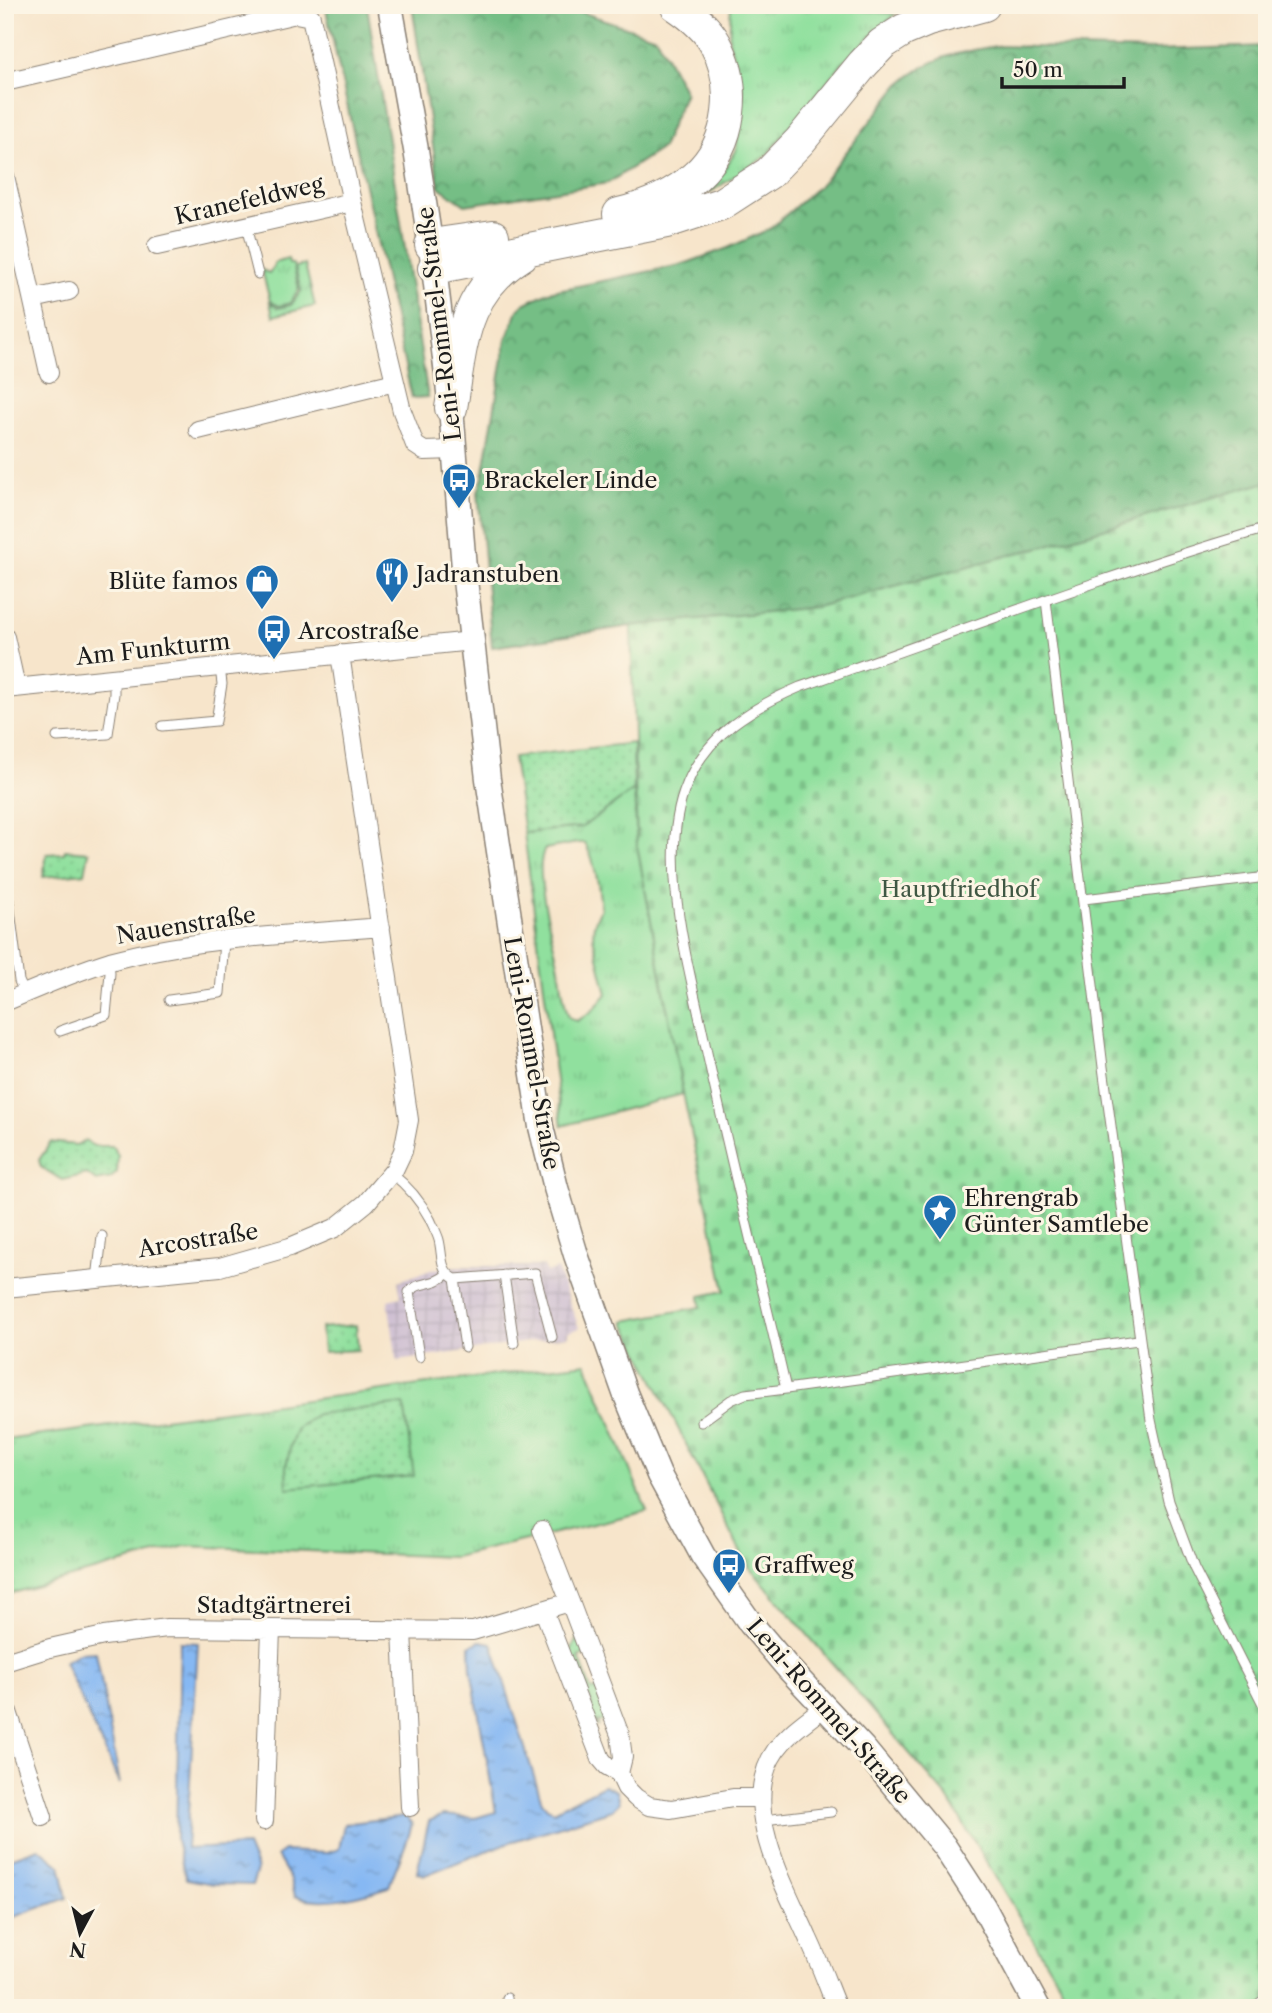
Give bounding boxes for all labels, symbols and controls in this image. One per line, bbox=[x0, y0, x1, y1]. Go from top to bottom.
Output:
scale bar bbox=[1002, 46, 1125, 90]
text: 50 m bbox=[1013, 57, 1063, 82]
street label: Kranefeldweg bbox=[172, 169, 327, 231]
street label: Leni-Rommel-Straße bbox=[411, 205, 467, 443]
bus stop icon: Brackeler Linde bbox=[440, 461, 478, 510]
place label: Brackeler Linde bbox=[484, 466, 657, 494]
restaurant icon: Jadranstuben bbox=[373, 555, 411, 604]
place label: Jadranstuben bbox=[413, 560, 559, 588]
shop icon: Blüte famos bbox=[243, 562, 281, 611]
place label: Blüte famos bbox=[108, 567, 238, 595]
bus stop icon: Arcostraße bbox=[255, 612, 293, 661]
place label: Arcostraße bbox=[297, 617, 419, 645]
street label: Am Funkturm bbox=[74, 627, 231, 671]
park label: Hauptfriedhof bbox=[881, 875, 1040, 903]
street label: Nauenstraße bbox=[114, 900, 258, 950]
street label: Leni-Rommel-Straße bbox=[498, 934, 566, 1172]
place label: Ehrengrab Günter Samtlebe bbox=[964, 1184, 1149, 1238]
place icon: Ehrengrab Günter Samtlebe bbox=[921, 1192, 959, 1241]
street label: Arcostraße bbox=[135, 1217, 260, 1263]
bus stop icon: Graffweg bbox=[710, 1546, 748, 1595]
place label: Graffweg bbox=[754, 1551, 854, 1579]
street label: Stadtgärtnerei bbox=[197, 1591, 351, 1619]
street label: Leni-Rommel-Straße bbox=[741, 1613, 917, 1809]
north arrow bbox=[46, 1898, 116, 1968]
text: N bbox=[68, 1937, 88, 1962]

